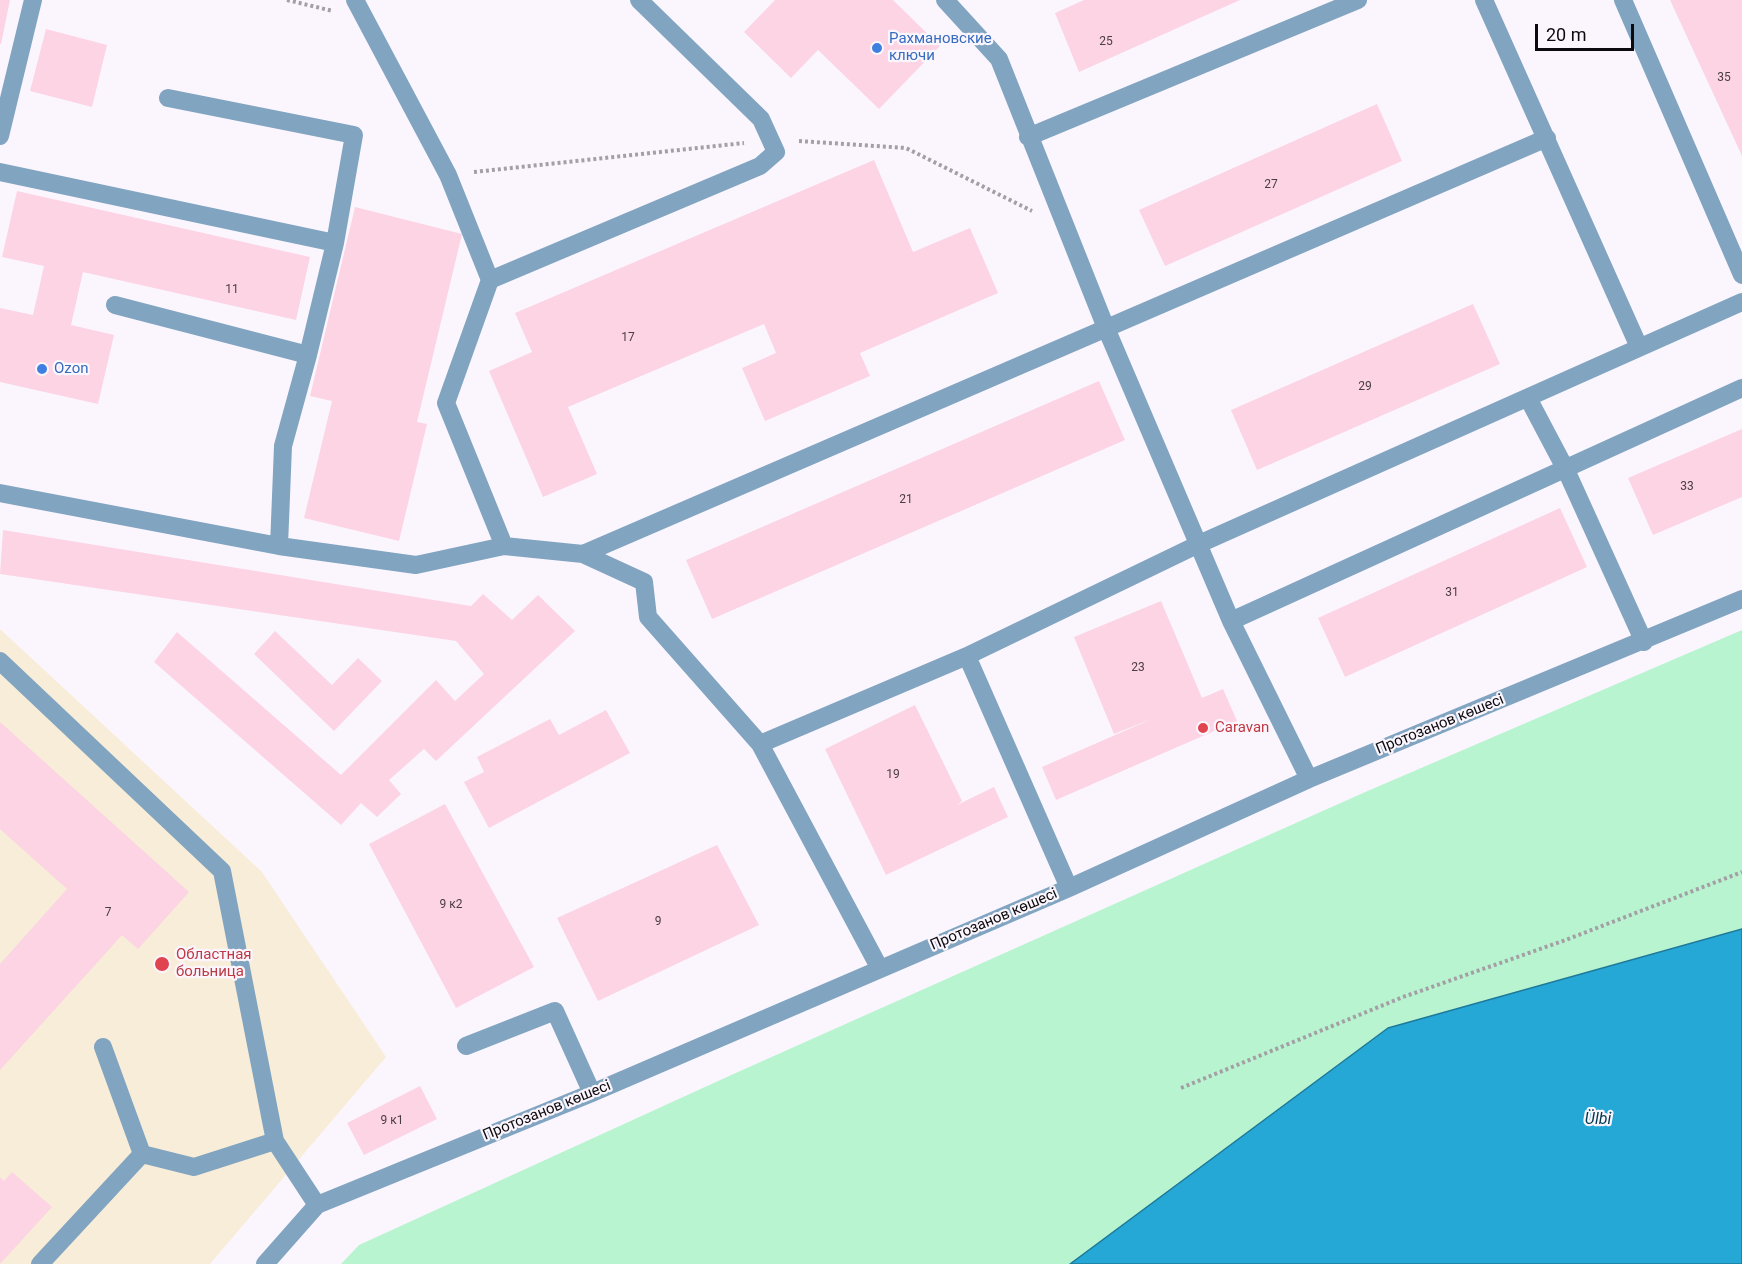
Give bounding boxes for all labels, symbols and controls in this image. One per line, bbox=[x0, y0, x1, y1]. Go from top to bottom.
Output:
scale bar bbox=[1538, 12, 1637, 50]
text: 20 m bbox=[1546, 24, 1586, 45]
place label: Рахмановские ключи bbox=[889, 30, 992, 65]
house number: 25 bbox=[1099, 35, 1113, 49]
marker: Рахмановские ключи bbox=[870, 41, 884, 55]
house number: 35 bbox=[1717, 71, 1731, 85]
house number: 27 bbox=[1264, 178, 1278, 192]
house number: 11 bbox=[225, 283, 239, 297]
house number: 17 bbox=[621, 331, 635, 345]
place label: Ozon bbox=[54, 360, 88, 378]
marker: Ozon bbox=[35, 362, 49, 376]
house number: 29 bbox=[1358, 380, 1372, 394]
house number: 33 bbox=[1680, 480, 1694, 494]
house number: 21 bbox=[899, 493, 913, 507]
house number: 31 bbox=[1445, 586, 1459, 600]
house number: 23 bbox=[1131, 661, 1145, 675]
street label: Протозанов көшесі bbox=[1373, 691, 1507, 759]
place label: Caravan bbox=[1215, 719, 1269, 737]
marker: Caravan bbox=[1196, 721, 1210, 735]
house number: 19 bbox=[886, 768, 900, 782]
street label: Протозанов көшесі bbox=[928, 885, 1060, 955]
house number: 9 к2 bbox=[440, 898, 462, 912]
house number: 7 bbox=[105, 906, 111, 920]
house number: 9 bbox=[655, 915, 661, 929]
place label: Областная больница bbox=[176, 946, 252, 981]
marker: Областная больница bbox=[153, 955, 171, 973]
street label: Протозанов көшесі bbox=[480, 1077, 614, 1145]
water label: Ülbi bbox=[1585, 1110, 1611, 1130]
house number: 9 к1 bbox=[381, 1114, 403, 1128]

